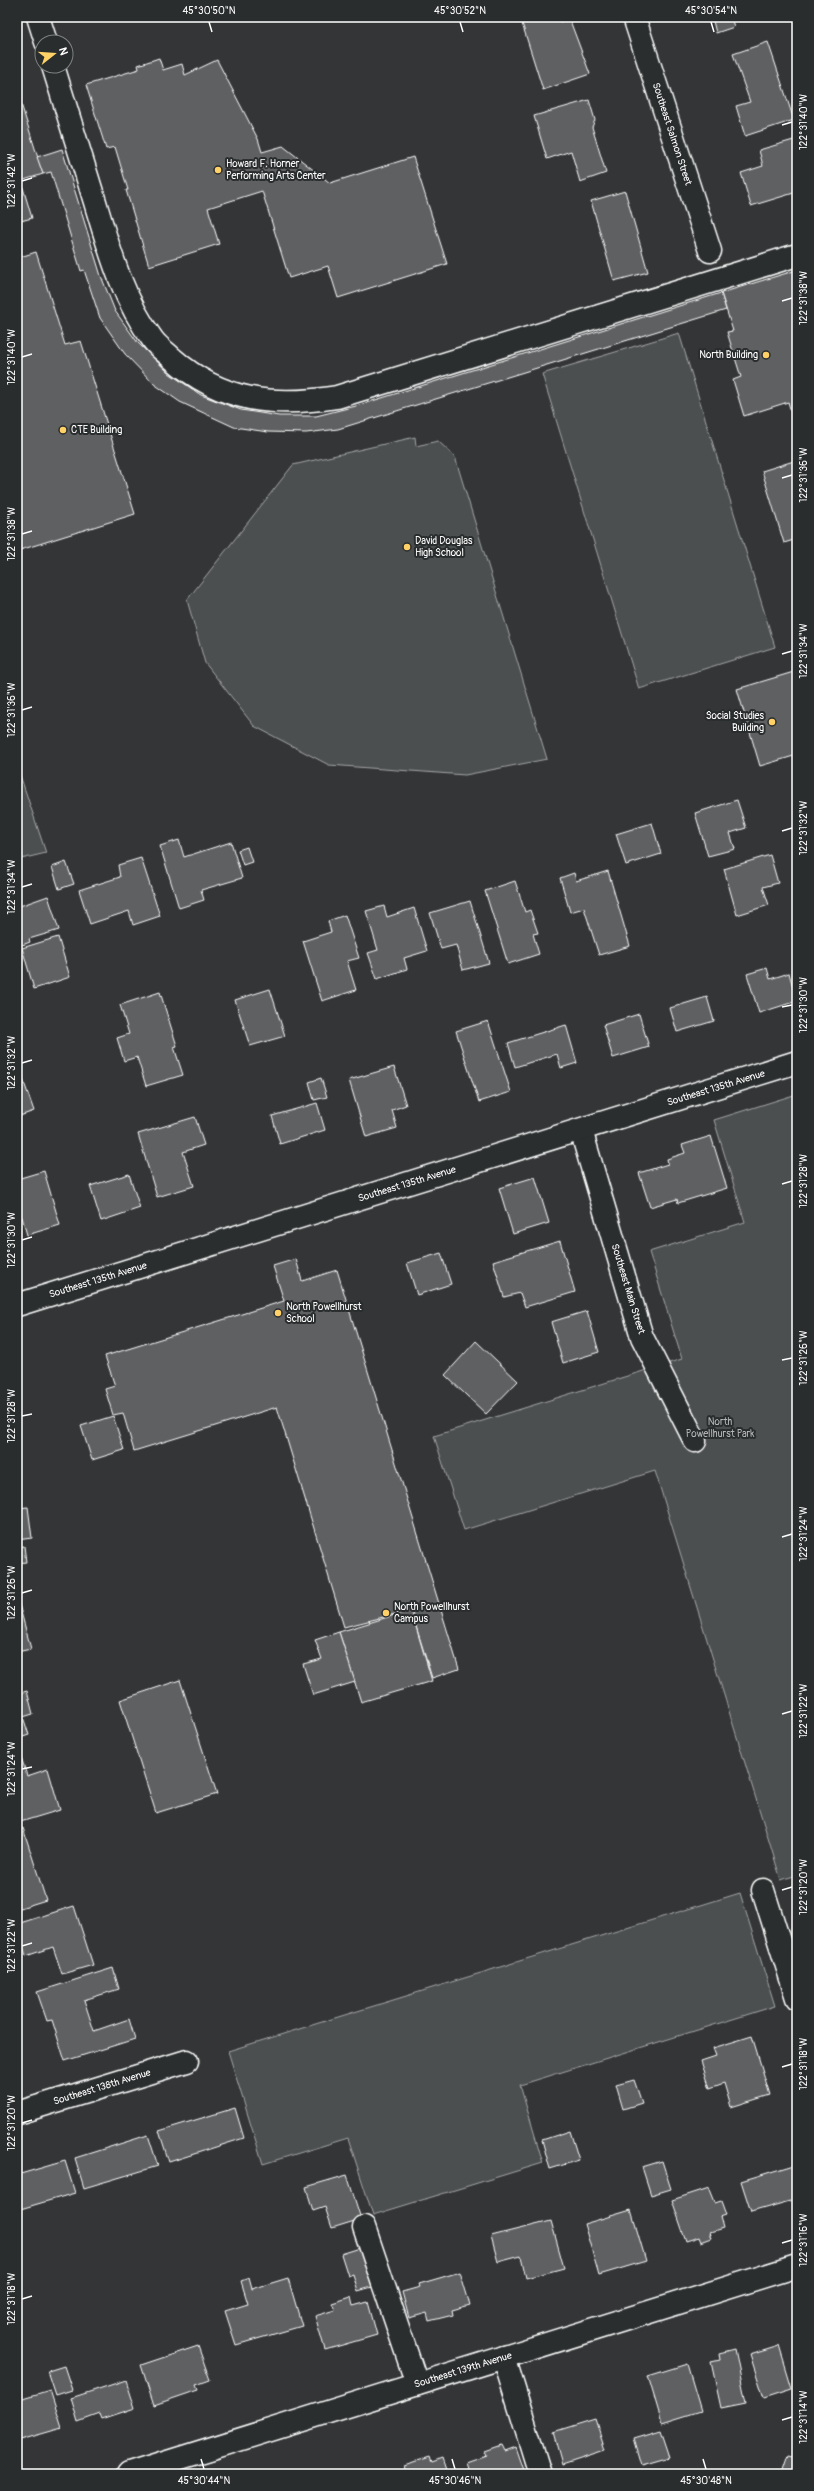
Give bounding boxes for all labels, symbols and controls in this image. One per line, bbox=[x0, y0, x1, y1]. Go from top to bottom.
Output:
text: 45°30'50"N bbox=[182, 5, 236, 17]
text: 45°30'52"N bbox=[434, 5, 486, 17]
text: 45°30'54"N bbox=[685, 5, 737, 17]
north arrow bbox=[34, 34, 74, 74]
text: N bbox=[56, 46, 71, 57]
street label: Southeast Salmon Street bbox=[650, 81, 695, 188]
text: 122°31'40"W bbox=[798, 93, 810, 150]
text: 122°31'42"W bbox=[6, 153, 18, 208]
place label: Howard F. Horner Performing Arts Center bbox=[226, 158, 326, 182]
marker: Howard F. Horner Performing Arts Center bbox=[213, 165, 223, 175]
text: 122°31'38"W bbox=[798, 270, 810, 325]
text: 122°31'40"W bbox=[6, 328, 18, 385]
place label: North Building bbox=[699, 349, 758, 361]
marker: North Building bbox=[761, 350, 771, 360]
place label: CTE Building bbox=[71, 424, 122, 436]
marker: CTE Building bbox=[58, 425, 68, 435]
text: 122°31'36"W bbox=[798, 447, 810, 502]
text: 122°31'38"W bbox=[6, 506, 18, 561]
place label: David Douglas High School bbox=[415, 535, 473, 559]
marker: David Douglas High School bbox=[402, 542, 412, 552]
text: 122°31'34"W bbox=[798, 623, 810, 678]
text: 122°31'36"W bbox=[6, 682, 18, 737]
place label: Social Studies Building bbox=[706, 710, 765, 734]
marker: Social Studies Building bbox=[767, 717, 777, 727]
text: 122°31'32"W bbox=[798, 800, 810, 855]
text: 122°31'34"W bbox=[6, 859, 18, 914]
text: 122°31'30"W bbox=[798, 977, 810, 1033]
text: 122°31'32"W bbox=[6, 1035, 18, 1090]
street label: Southeast 135th Avenue bbox=[666, 1067, 766, 1109]
text: 122°31'28"W bbox=[798, 1153, 810, 1208]
street label: Southeast 135th Avenue bbox=[357, 1163, 457, 1205]
text: 122°31'30"W bbox=[6, 1212, 18, 1268]
street label: Southeast Main Street bbox=[609, 1242, 648, 1336]
street label: Southeast 135th Avenue bbox=[48, 1259, 148, 1301]
place label: North Powellhurst School bbox=[286, 1301, 363, 1325]
marker: North Powellhurst School bbox=[273, 1308, 283, 1318]
text: 122°31'26"W bbox=[798, 1330, 810, 1385]
text: 122°31'28"W bbox=[6, 1388, 18, 1443]
park label: North Powellhurst Park bbox=[686, 1416, 755, 1440]
text: 122°31'24"W bbox=[798, 1506, 810, 1561]
text: 122°31'26"W bbox=[6, 1565, 18, 1620]
place label: North Powellhurst Campus bbox=[394, 1601, 471, 1625]
marker: North Powellhurst Campus bbox=[381, 1608, 391, 1618]
text: 122°31'22"W bbox=[798, 1683, 810, 1738]
text: 122°31'24"W bbox=[6, 1741, 18, 1796]
text: 122°31'20"W bbox=[798, 1859, 810, 1915]
text: 122°31'22"W bbox=[6, 1918, 18, 1973]
text: 122°31'18"W bbox=[798, 2037, 810, 2090]
street label: Southeast 138th Avenue bbox=[52, 2066, 152, 2108]
text: 122°31'20"W bbox=[6, 2095, 18, 2151]
text: 122°31'16"W bbox=[798, 2213, 810, 2267]
text: 122°31'18"W bbox=[6, 2272, 18, 2325]
street label: Southeast 139th Avenue bbox=[413, 2349, 513, 2391]
text: 122°31'14"W bbox=[798, 2390, 810, 2444]
text: 45°30'44"N bbox=[178, 2475, 230, 2487]
text: 45°30'46"N bbox=[429, 2475, 481, 2487]
text: 45°30'48"N bbox=[680, 2475, 732, 2487]

